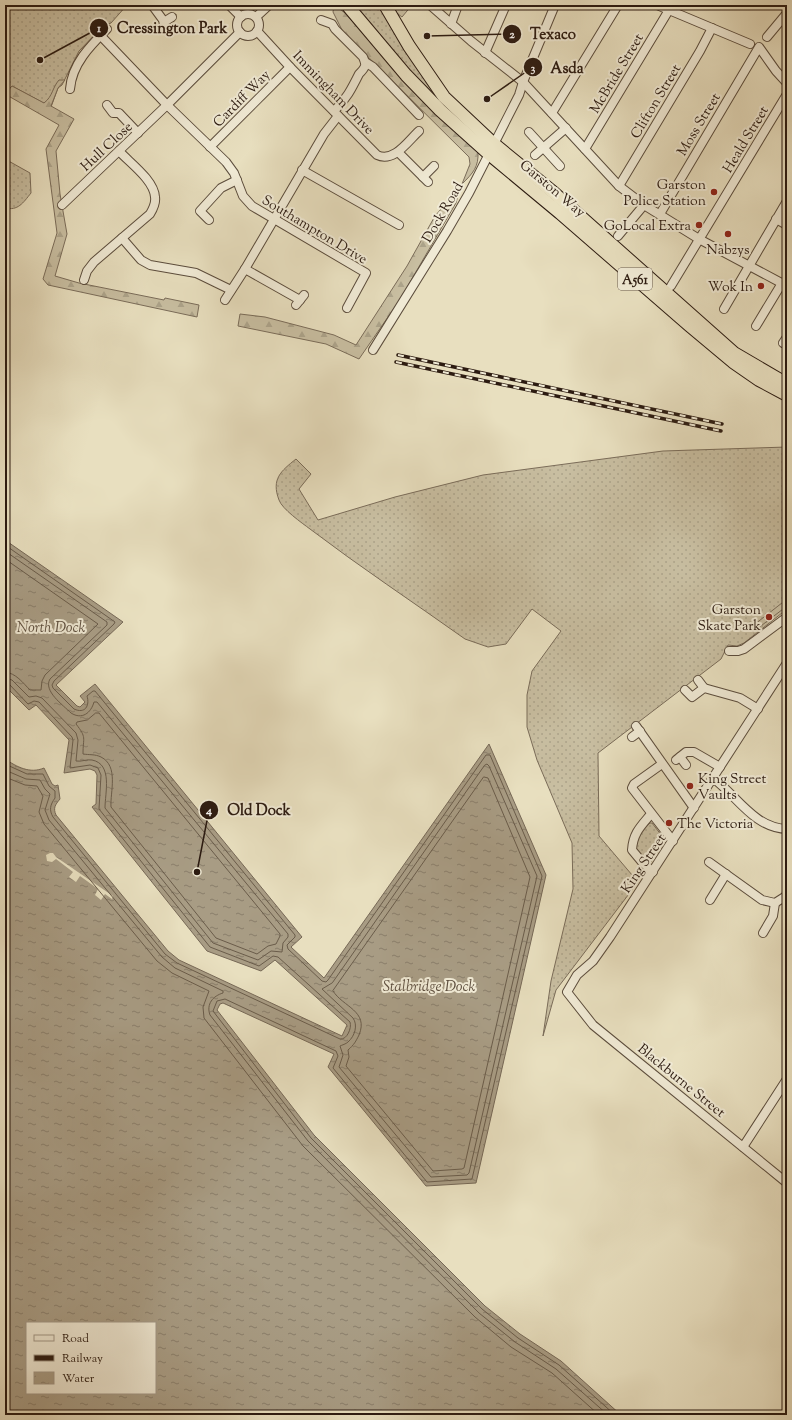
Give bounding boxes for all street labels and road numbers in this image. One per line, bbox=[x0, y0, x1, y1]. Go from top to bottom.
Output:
street label: McBride Street bbox=[586, 30, 650, 118]
street label: Immingham Drive bbox=[287, 47, 378, 140]
street label: Clifton Street bbox=[627, 61, 687, 143]
street label: Cardiff Way bbox=[209, 66, 276, 133]
street label: Moss Street bbox=[673, 90, 727, 160]
street label: Heald Street bbox=[719, 103, 775, 177]
street label: Hull Close bbox=[77, 118, 138, 177]
street label: Garston Way bbox=[515, 156, 589, 223]
street label: Dock Road bbox=[418, 179, 469, 247]
street label: Southampton Drive bbox=[257, 191, 371, 270]
road number: A561 bbox=[618, 268, 652, 290]
street label: King Street bbox=[617, 830, 672, 898]
street label: Blackburne Street bbox=[633, 1040, 729, 1123]

